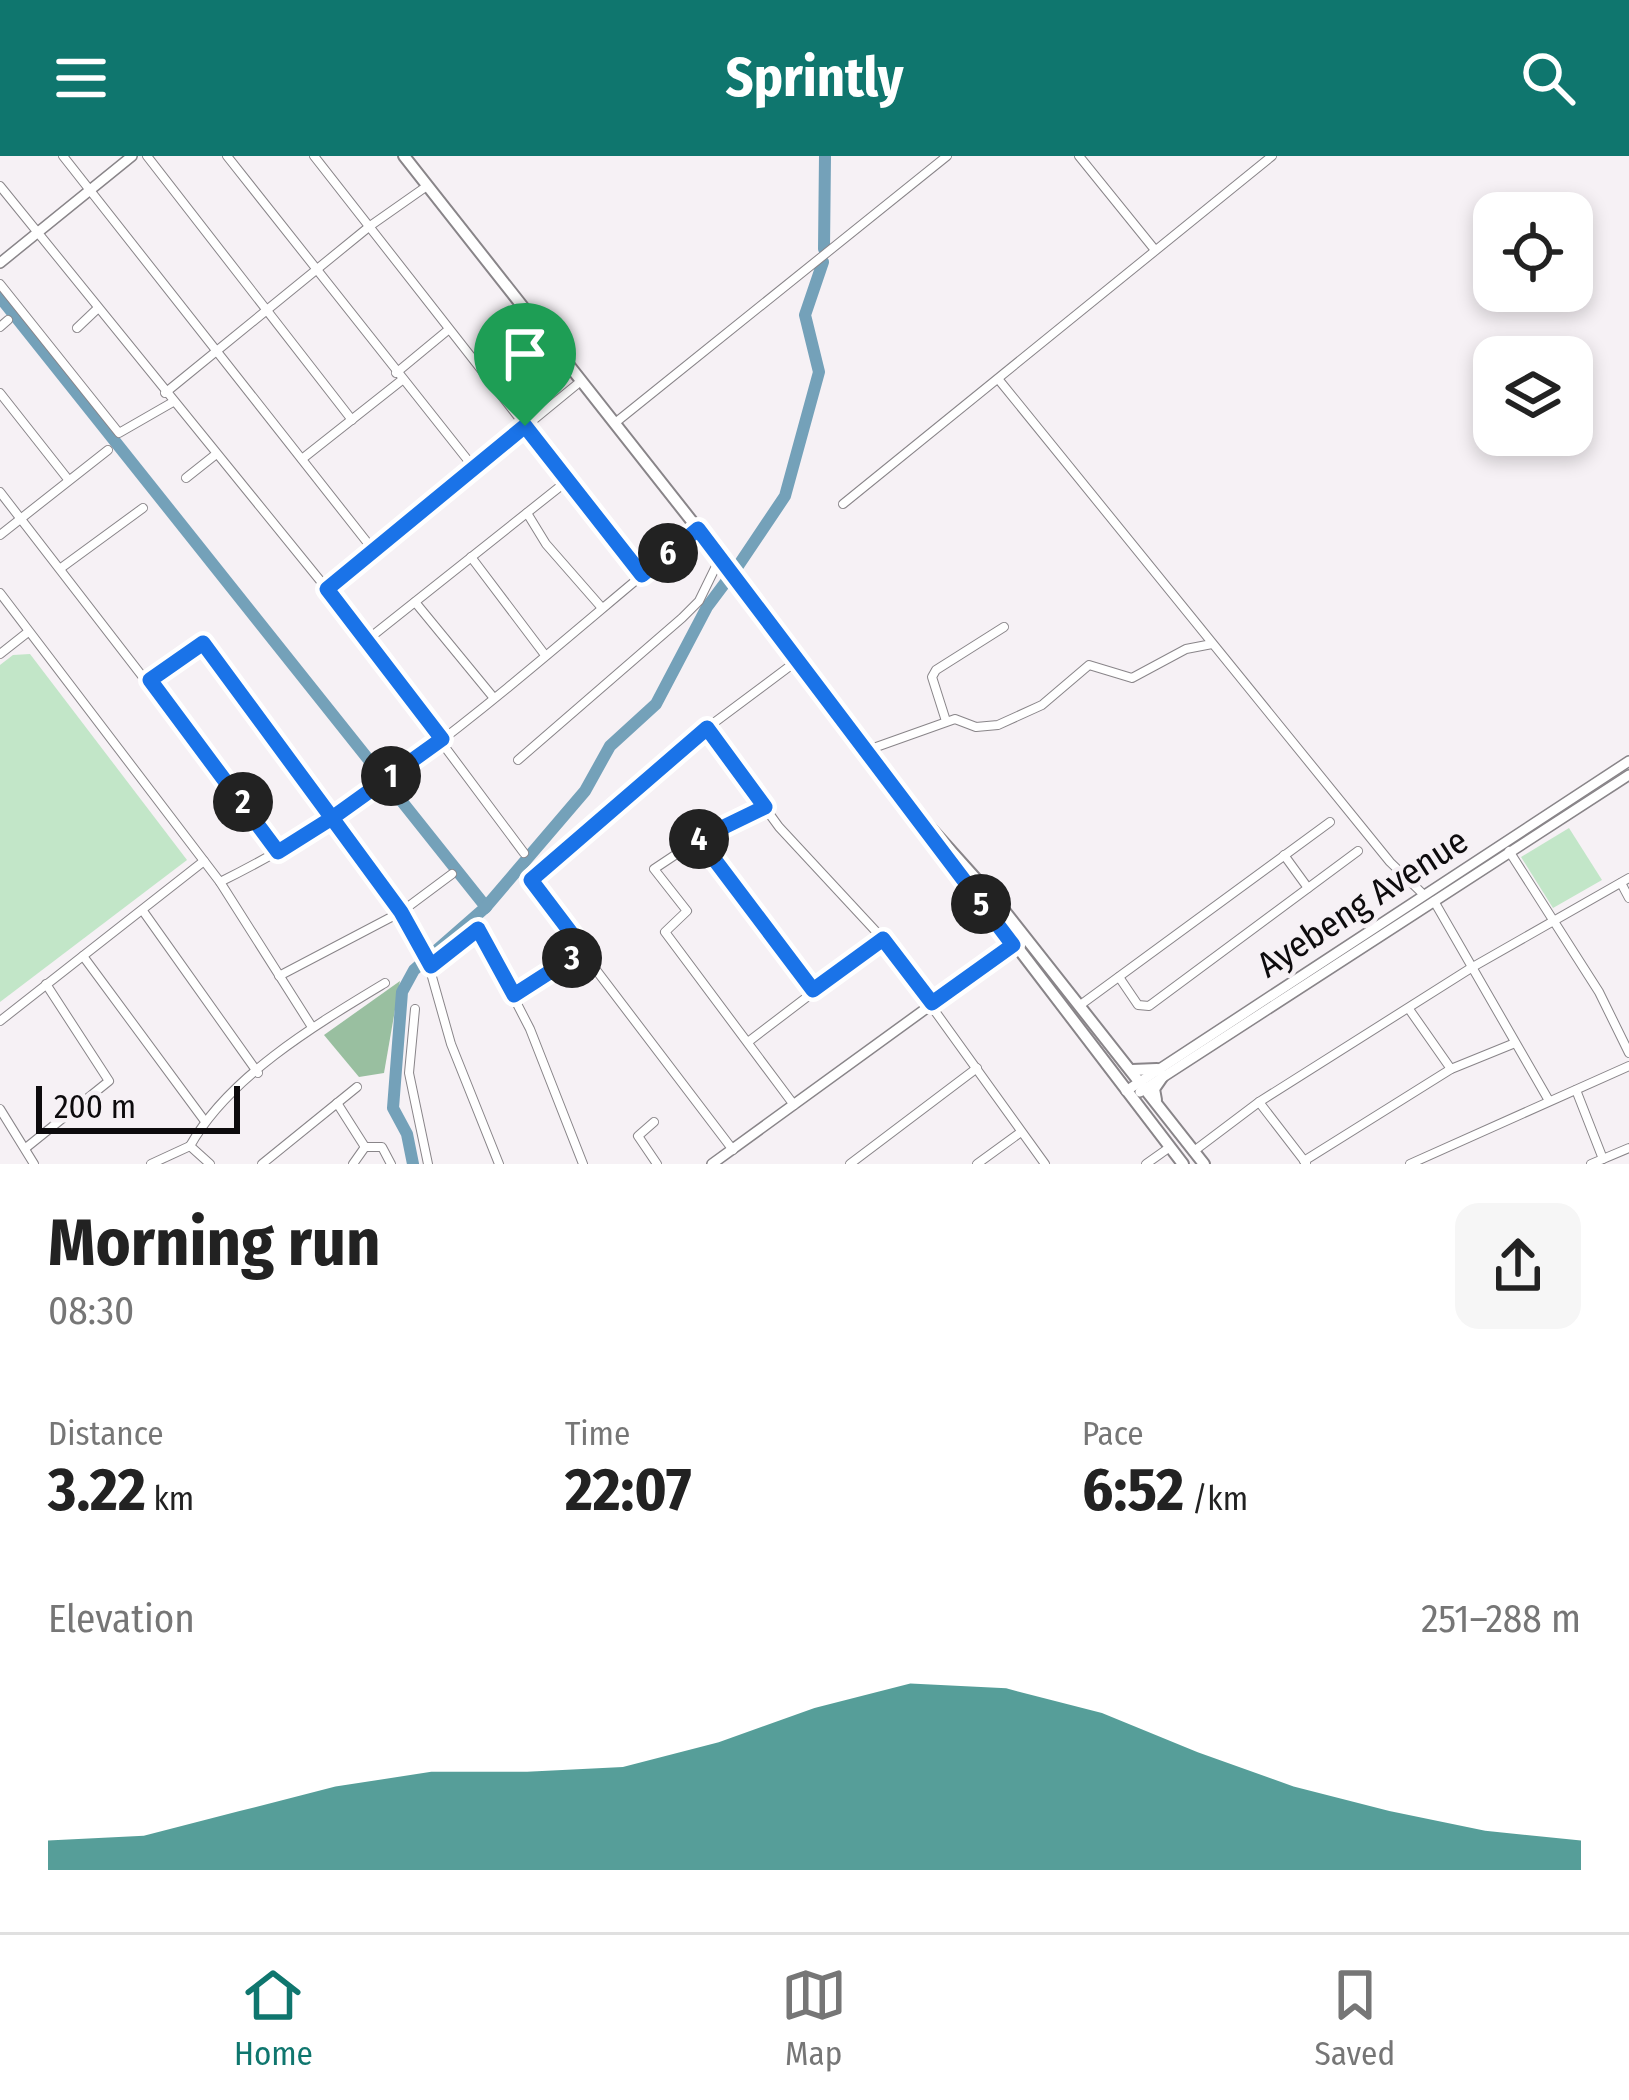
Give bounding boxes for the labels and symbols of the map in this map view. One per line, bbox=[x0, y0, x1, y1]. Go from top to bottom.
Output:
pin bbox=[474, 303, 576, 426]
pin: 6 bbox=[638, 523, 698, 583]
pin: 1 bbox=[361, 746, 421, 806]
pin: 2 bbox=[213, 772, 273, 832]
pin: 4 bbox=[669, 809, 729, 869]
street label: Ayebeng Avenue bbox=[1249, 818, 1476, 987]
pin: 5 bbox=[951, 874, 1011, 934]
pin: 3 bbox=[542, 928, 602, 988]
scale bar bbox=[36, 1080, 240, 1133]

